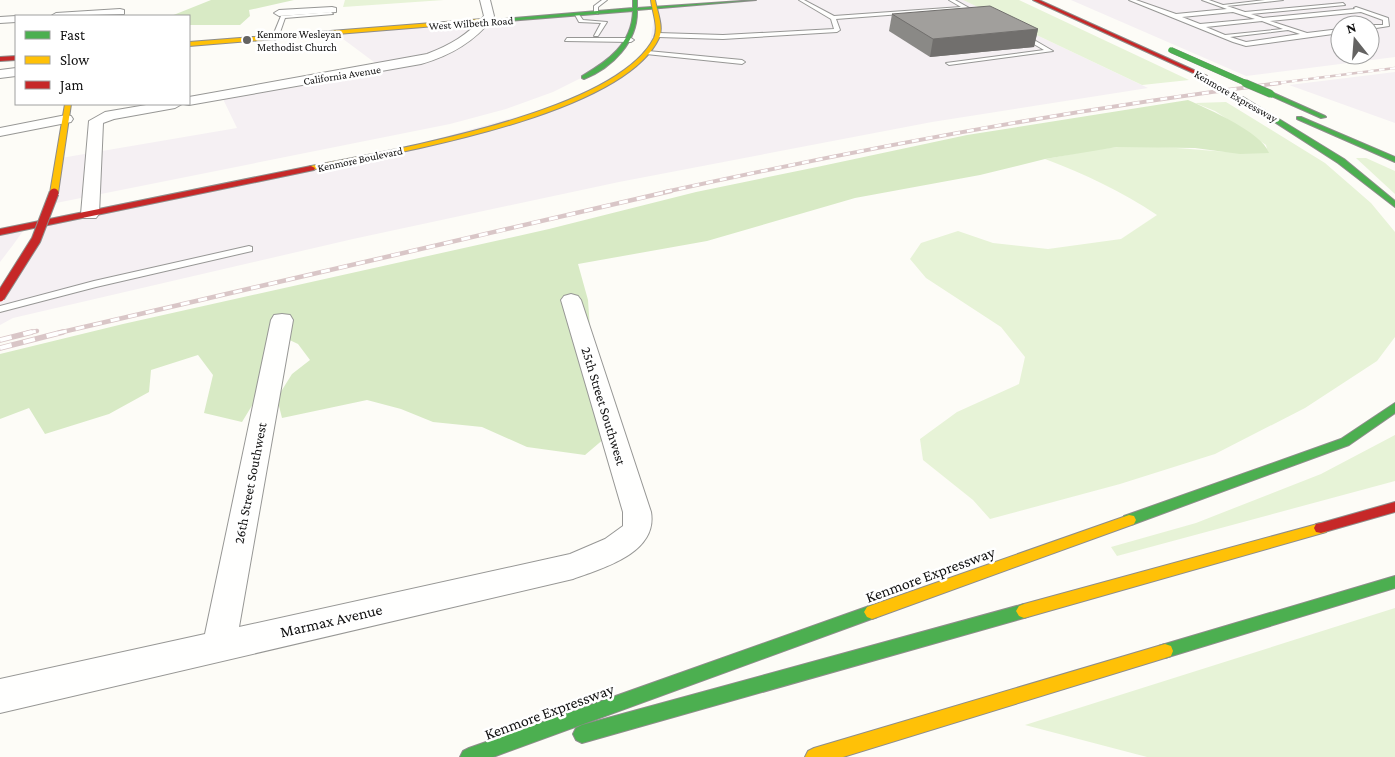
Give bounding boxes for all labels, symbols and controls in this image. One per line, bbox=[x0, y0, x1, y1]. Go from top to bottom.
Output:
street label: West Wilbeth Road bbox=[428, 14, 514, 32]
legend bbox=[15, 15, 190, 105]
north arrow bbox=[1330, 15, 1380, 65]
text: N bbox=[1344, 18, 1359, 37]
text: Fast bbox=[60, 27, 86, 43]
place label: Kenmore Wesleyan Methodist Church bbox=[257, 28, 341, 53]
marker: Kenmore Wesleyan Methodist Church bbox=[241, 34, 253, 46]
text: Slow bbox=[60, 52, 90, 68]
street label: California Avenue bbox=[302, 63, 382, 87]
street label: Kenmore Expressway bbox=[1192, 67, 1280, 126]
text: Jam bbox=[58, 77, 83, 94]
street label: Kenmore Boulevard bbox=[317, 144, 404, 174]
street label: 25th Street Southwest bbox=[578, 345, 630, 467]
street label: 26th Street Southwest bbox=[230, 421, 270, 545]
street label: Kenmore Expressway bbox=[863, 543, 998, 607]
street label: Marmax Avenue bbox=[278, 600, 384, 640]
street label: Kenmore Expressway bbox=[482, 680, 617, 744]

